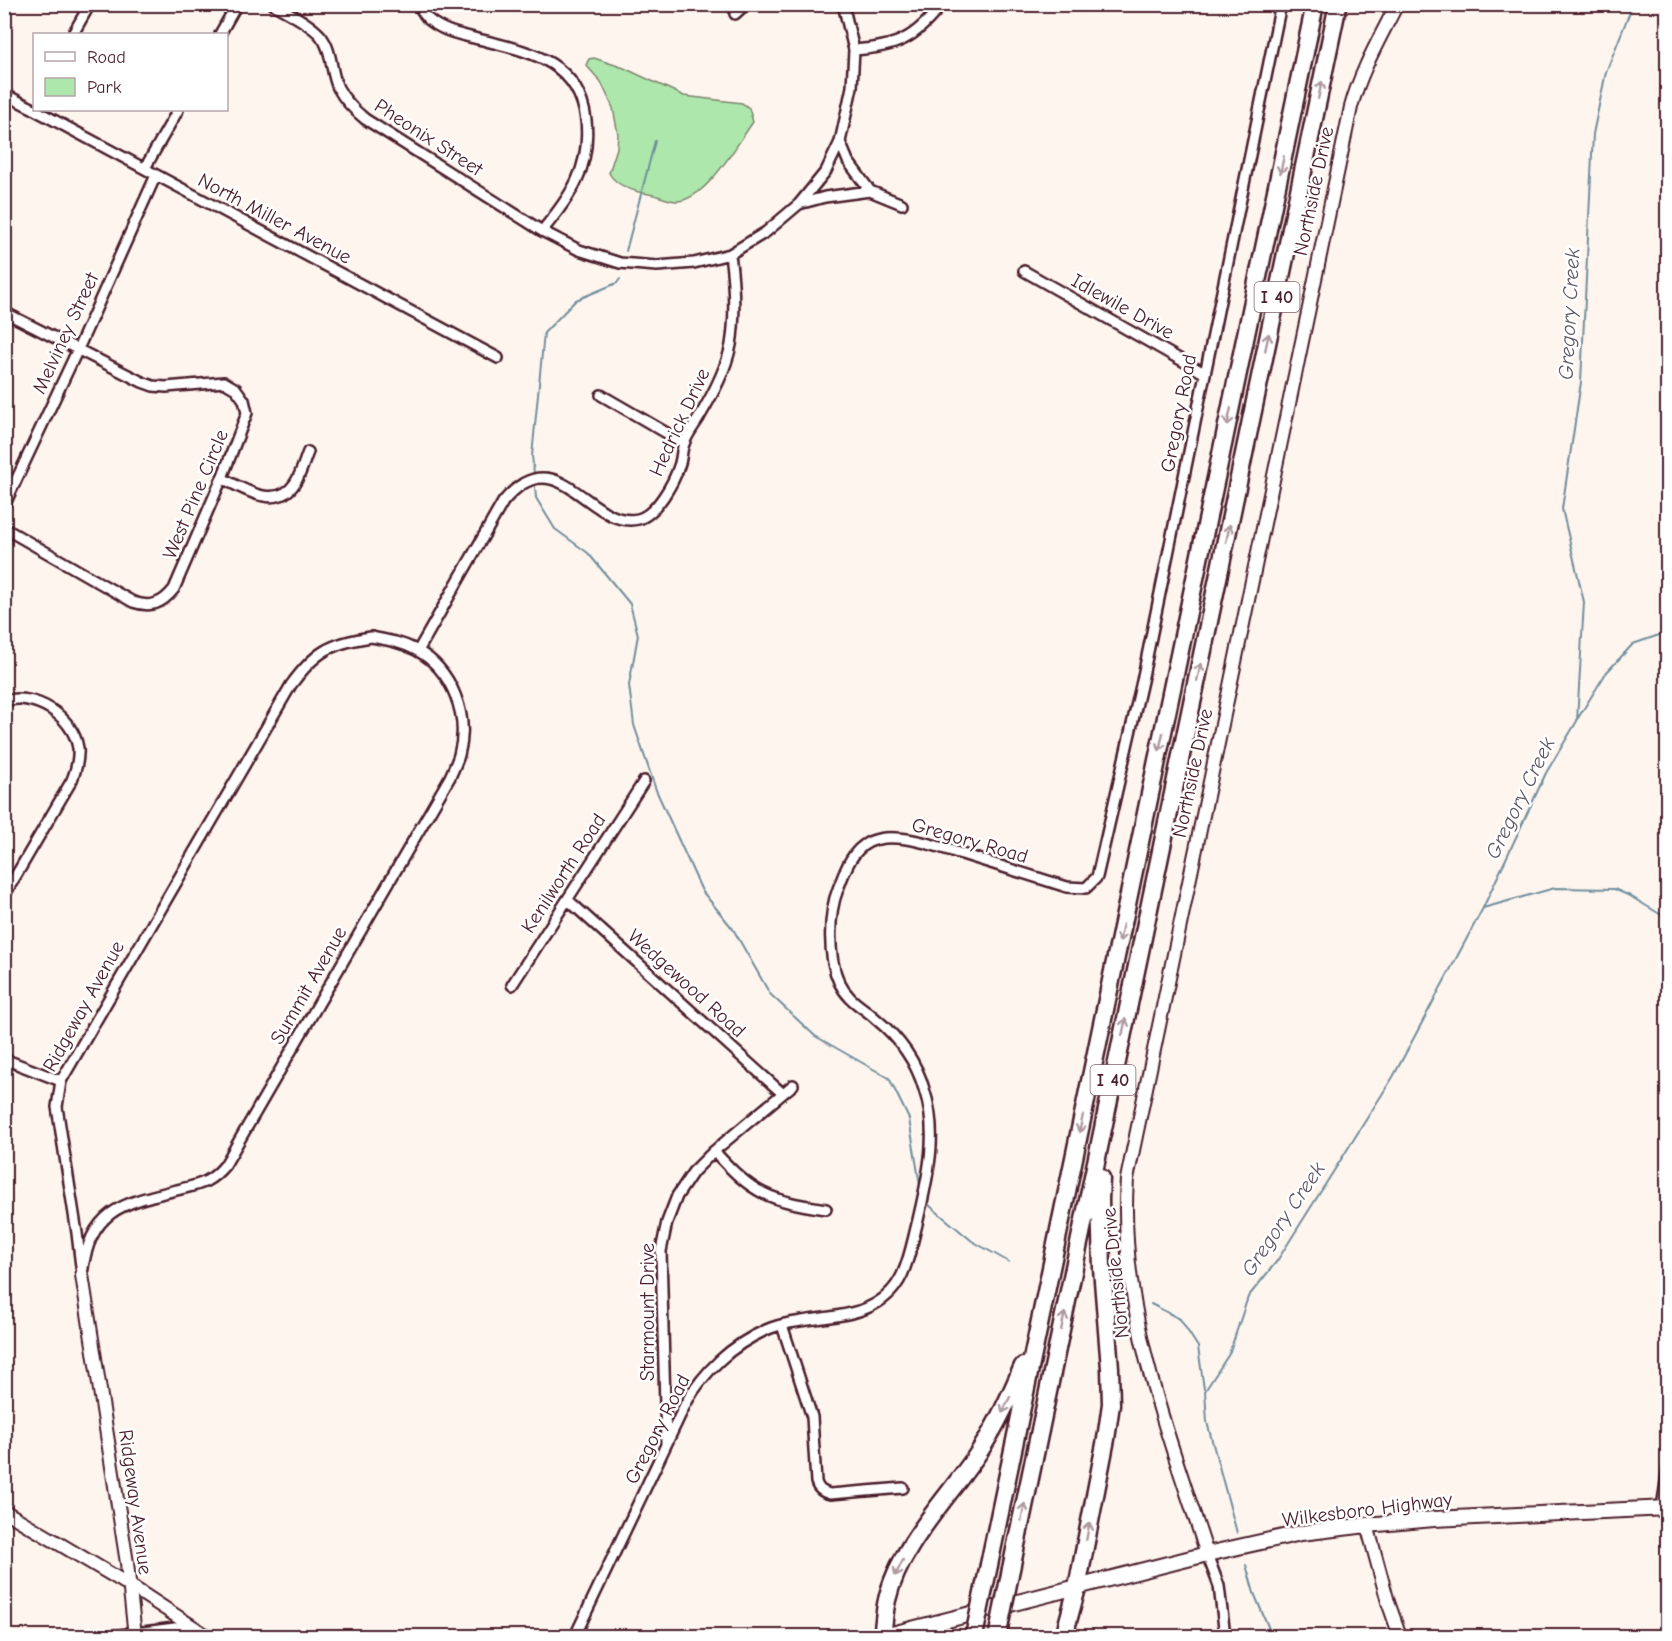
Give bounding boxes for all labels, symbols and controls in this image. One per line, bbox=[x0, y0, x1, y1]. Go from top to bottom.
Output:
legend bbox=[33, 33, 228, 111]
text: Road bbox=[87, 47, 126, 68]
text: Park bbox=[87, 77, 122, 98]
one-way arrow bbox=[1315, 80, 1326, 100]
street label: Pheonix Street bbox=[370, 94, 488, 182]
street label: Northside Drive bbox=[1289, 124, 1338, 258]
one-way arrow bbox=[1276, 154, 1287, 174]
street label: North Miller Avenue bbox=[194, 168, 355, 269]
water label: Gregory Creek bbox=[1554, 247, 1584, 381]
street label: Melviney Street bbox=[27, 268, 104, 397]
street label: Idlewile Drive bbox=[1068, 269, 1178, 344]
road number: I 40 bbox=[1254, 282, 1300, 312]
one-way arrow bbox=[1262, 333, 1273, 353]
street label: Gregory Road bbox=[1156, 352, 1201, 474]
street label: Hedrick Drive bbox=[644, 365, 715, 480]
one-way arrow bbox=[1223, 407, 1235, 426]
street label: West Pine Circle bbox=[158, 426, 233, 562]
one-way arrow bbox=[1223, 524, 1234, 544]
one-way arrow bbox=[1194, 663, 1205, 682]
street label: Northside Drive bbox=[1168, 706, 1217, 840]
one-way arrow bbox=[1155, 732, 1166, 752]
water label: Gregory Creek bbox=[1480, 733, 1560, 863]
street label: Kenilworth Road bbox=[516, 809, 611, 937]
street label: Gregory Road bbox=[909, 813, 1031, 868]
street label: Summit Avenue bbox=[265, 922, 351, 1048]
street label: Wedgewood Road bbox=[623, 924, 750, 1042]
one-way arrow bbox=[1115, 924, 1127, 943]
street label: Ridgeway Avenue bbox=[38, 937, 129, 1076]
one-way arrow bbox=[1119, 1018, 1130, 1037]
road number: I 40 bbox=[1090, 1065, 1136, 1095]
one-way arrow bbox=[1075, 1114, 1087, 1133]
water label: Gregory Creek bbox=[1236, 1157, 1330, 1280]
street label: Northside Drive bbox=[1097, 1206, 1134, 1339]
street label: Starmount Drive bbox=[636, 1243, 659, 1381]
one-way arrow bbox=[1057, 1312, 1069, 1331]
street label: Gregory Road bbox=[620, 1371, 695, 1488]
one-way arrow bbox=[999, 1395, 1011, 1413]
street label: Ridgeway Avenue bbox=[114, 1428, 157, 1576]
street label: Wilkesboro Highway bbox=[1281, 1488, 1453, 1531]
one-way arrow bbox=[1018, 1503, 1029, 1522]
one-way arrow bbox=[1083, 1522, 1094, 1541]
one-way arrow bbox=[893, 1558, 905, 1576]

